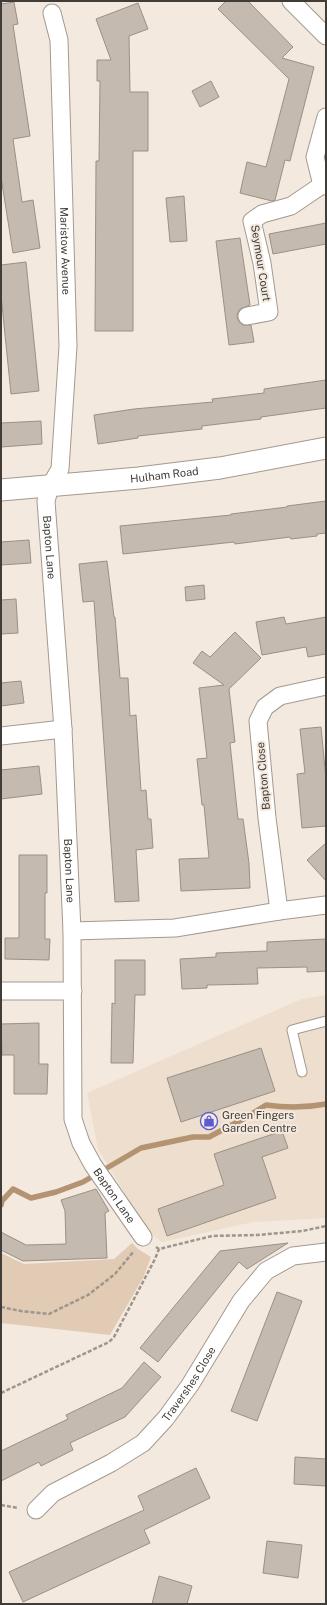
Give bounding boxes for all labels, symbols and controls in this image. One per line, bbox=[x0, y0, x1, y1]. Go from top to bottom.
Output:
street label: Maristow Avenue bbox=[58, 207, 72, 295]
street label: Seymour Court bbox=[249, 224, 273, 302]
street label: Hulham Road bbox=[130, 465, 199, 485]
street label: Bapton Lane bbox=[41, 515, 58, 580]
street label: Bapton Close bbox=[254, 742, 272, 810]
street label: Bapton Lane bbox=[62, 838, 77, 903]
place label: Green Fingers Garden Centre bbox=[222, 1109, 297, 1134]
shop icon: Green Fingers Garden Centre bbox=[199, 1111, 219, 1131]
street label: Bapton Lane bbox=[91, 1166, 137, 1225]
street label: Travershes Close bbox=[160, 1345, 218, 1424]

